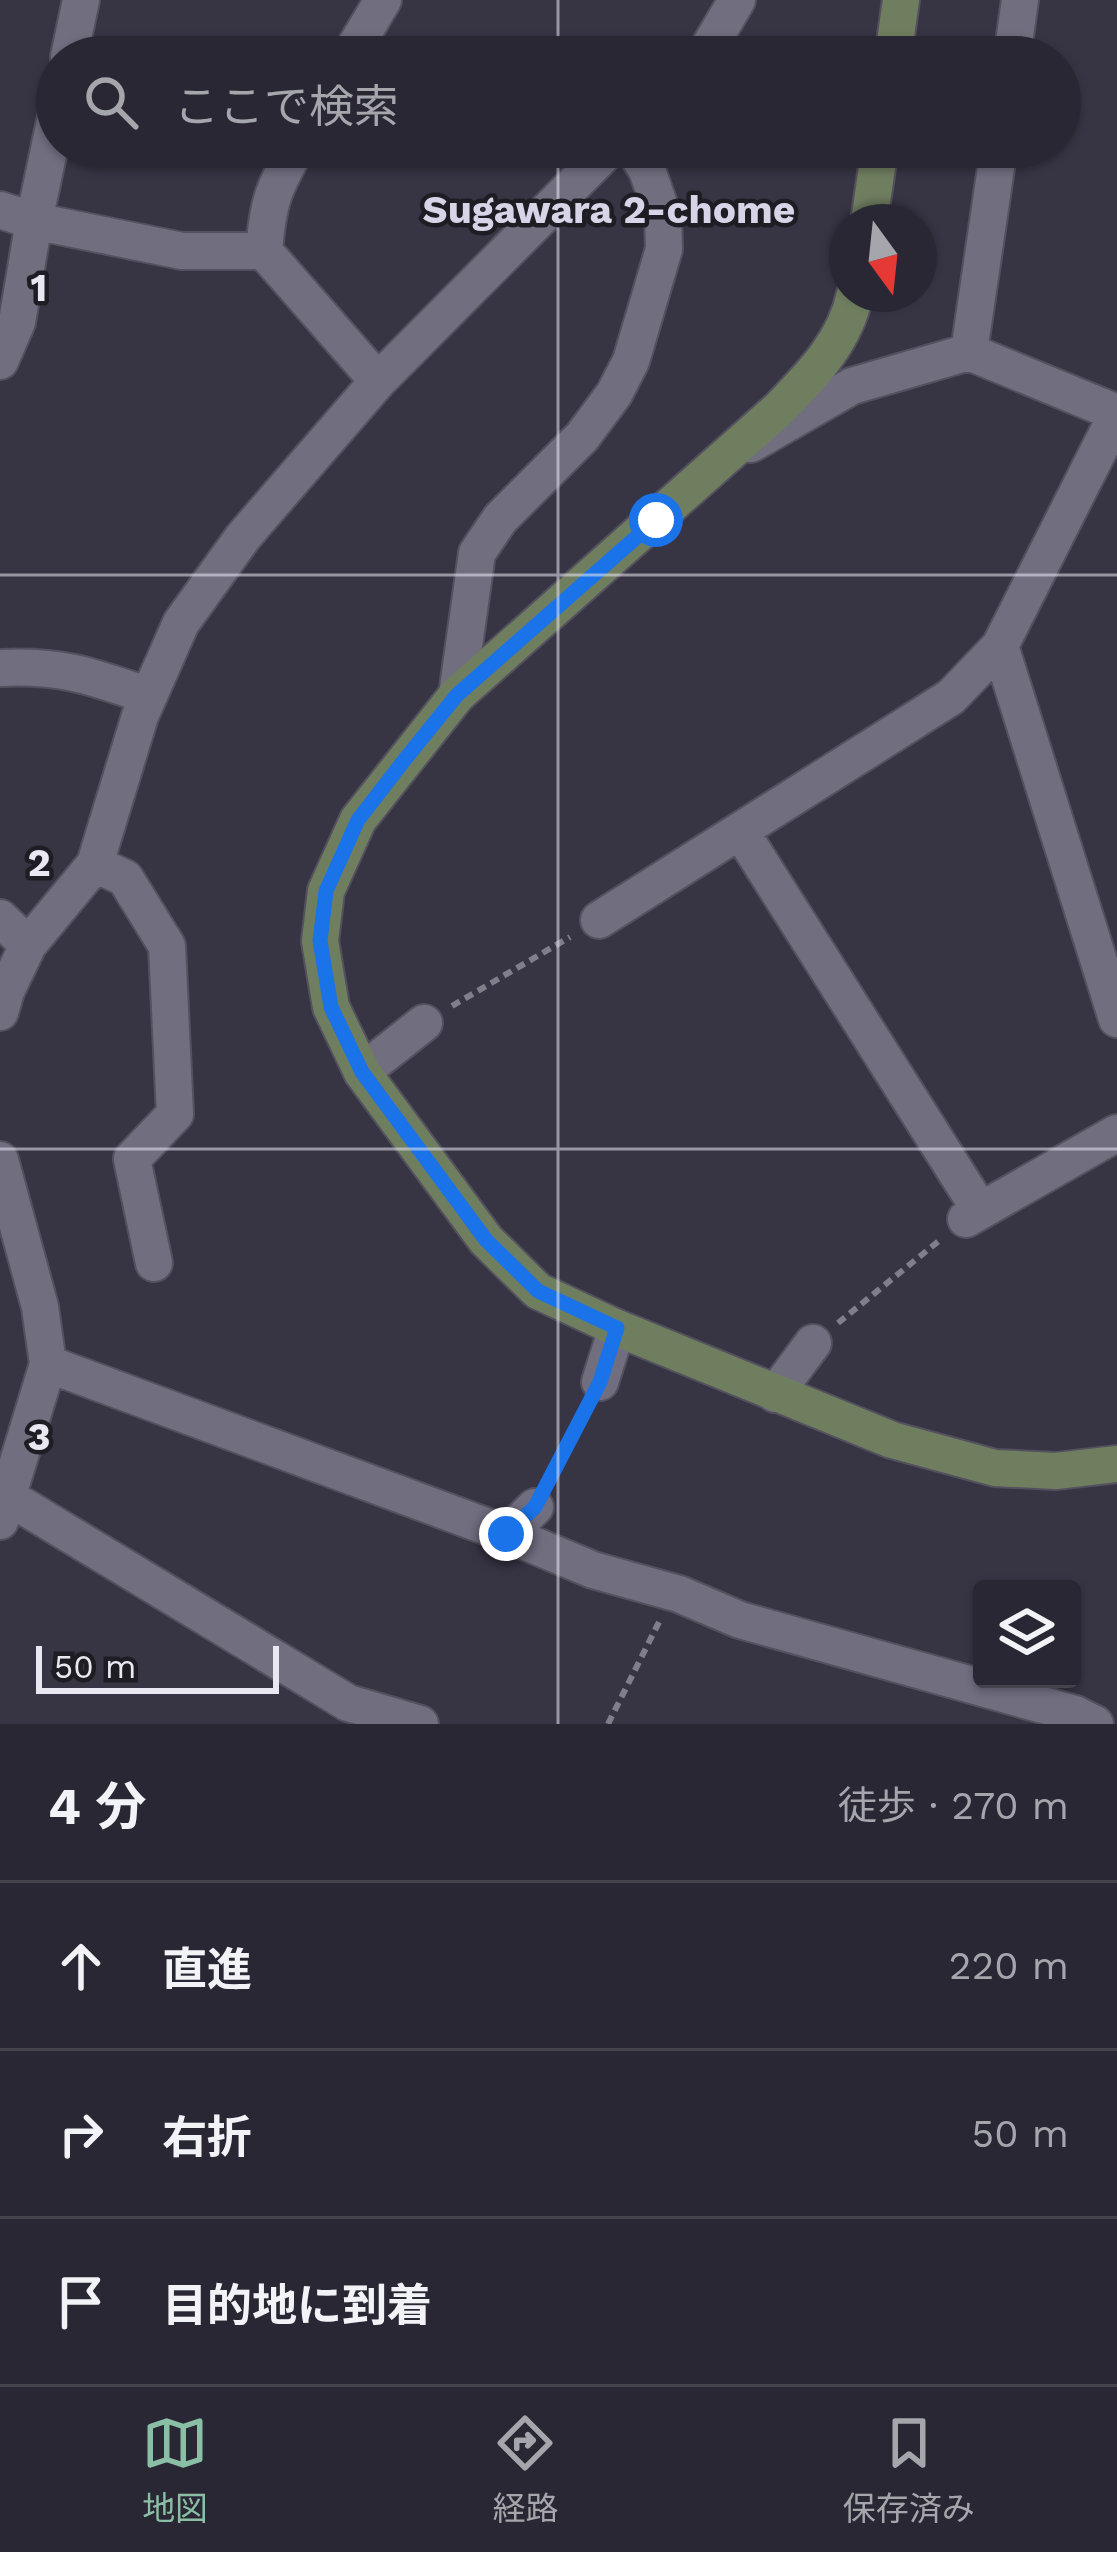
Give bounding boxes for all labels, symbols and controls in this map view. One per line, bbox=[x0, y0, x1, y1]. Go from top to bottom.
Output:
search box bbox=[36, 36, 1081, 168]
icon: search bbox=[78, 69, 144, 135]
text: ここで検索 bbox=[174, 80, 399, 133]
district label: Sugawara 2-chome bbox=[423, 187, 795, 232]
north arrow bbox=[829, 204, 937, 312]
text: 1 bbox=[31, 265, 47, 310]
route start bbox=[629, 493, 683, 547]
text: 2 bbox=[27, 840, 51, 885]
text: 3 bbox=[27, 1414, 51, 1459]
route end bbox=[479, 1507, 533, 1561]
map controls bbox=[973, 1580, 1081, 1688]
button: layers bbox=[973, 1580, 1081, 1688]
scale bar bbox=[36, 1640, 279, 1693]
text: 50 m bbox=[54, 1647, 136, 1686]
text: 4 分 bbox=[48, 1777, 147, 1836]
text: 徒歩 · 270 m bbox=[838, 1783, 1069, 1828]
icon: ahead bbox=[48, 1933, 114, 1999]
text: 直進 bbox=[162, 1943, 252, 1996]
text: 220 m bbox=[949, 1943, 1069, 1988]
icon: right bbox=[48, 2101, 114, 2167]
text: 右折 bbox=[162, 2111, 252, 2164]
text: 50 m bbox=[972, 2111, 1069, 2156]
icon: arrive bbox=[48, 2269, 114, 2335]
text: 目的地に到着 bbox=[162, 2279, 432, 2332]
tab: 地図 bbox=[142, 2410, 208, 2530]
tab: 経路 bbox=[492, 2410, 558, 2530]
tab: 保存済み bbox=[843, 2410, 975, 2530]

